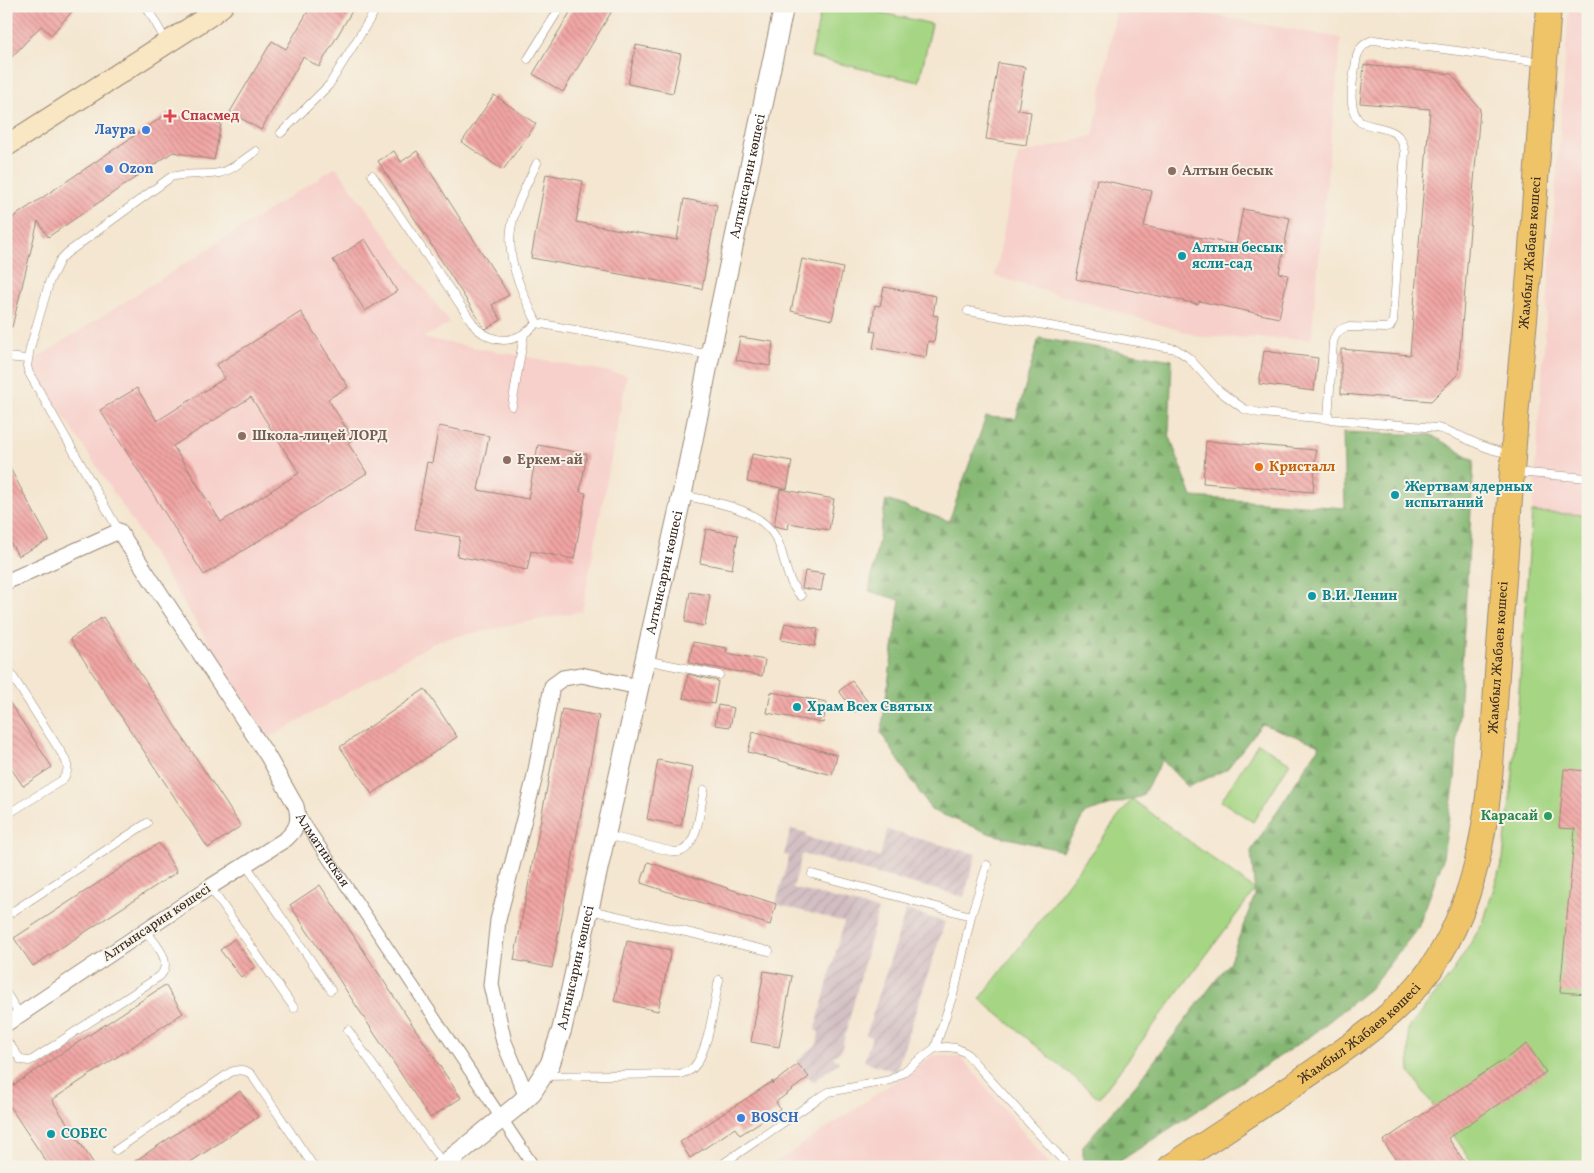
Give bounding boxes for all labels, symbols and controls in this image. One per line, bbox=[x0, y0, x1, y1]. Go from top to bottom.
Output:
place label: Спасмед bbox=[181, 107, 240, 126]
marker: Спасмед bbox=[163, 109, 177, 123]
street label: Алтынсарин көшесі bbox=[725, 112, 770, 240]
place label: Лаура bbox=[95, 121, 136, 140]
marker: Лаура bbox=[140, 124, 152, 136]
place label: Ozon bbox=[119, 160, 154, 179]
place label: Алтын бесык bbox=[1182, 162, 1274, 181]
marker: Ozon bbox=[103, 163, 115, 175]
marker: Алтын бесык bbox=[1166, 165, 1178, 177]
street label: Жамбыл Жабаев көшесі bbox=[1515, 176, 1546, 330]
place label: Алтын бесык ясли-сад bbox=[1192, 239, 1284, 274]
marker: Алтын бесык ясли-сад bbox=[1176, 250, 1188, 262]
place label: Школа-лицей ЛОРД bbox=[252, 427, 388, 446]
marker: Школа-лицей ЛОРД bbox=[236, 430, 248, 442]
place label: Еркем-ай bbox=[517, 451, 583, 470]
marker: Еркем-ай bbox=[501, 454, 513, 466]
place label: Кристалл bbox=[1269, 458, 1335, 477]
marker: Кристалл bbox=[1253, 461, 1265, 473]
place label: Жертвам ядерных испытаний bbox=[1405, 478, 1533, 513]
marker: Жертвам ядерных испытаний bbox=[1389, 489, 1401, 501]
street label: Алтынсарин көшесі bbox=[641, 509, 688, 637]
street label: Жамбыл Жабаев көшесі bbox=[1484, 580, 1513, 734]
place label: В.И. Ленин bbox=[1322, 587, 1397, 606]
marker: В.И. Ленин bbox=[1306, 590, 1318, 602]
place label: Храм Всех Святых bbox=[807, 698, 933, 717]
marker: Храм Всех Святых bbox=[791, 701, 803, 713]
place label: Карасай bbox=[1481, 807, 1538, 826]
street label: Алматинская bbox=[291, 809, 354, 891]
marker: Карасай bbox=[1542, 810, 1554, 822]
street label: Алтынсарин көшесі bbox=[99, 880, 215, 966]
street label: Алтынсарин көшесі bbox=[553, 904, 599, 1032]
street label: Жамбыл Жабаев көшесі bbox=[1294, 979, 1425, 1089]
place label: BOSCH bbox=[751, 1109, 799, 1128]
marker: BOSCH bbox=[735, 1112, 747, 1124]
place label: СОБЕС bbox=[61, 1125, 107, 1144]
marker: СОБЕС bbox=[45, 1128, 57, 1140]

